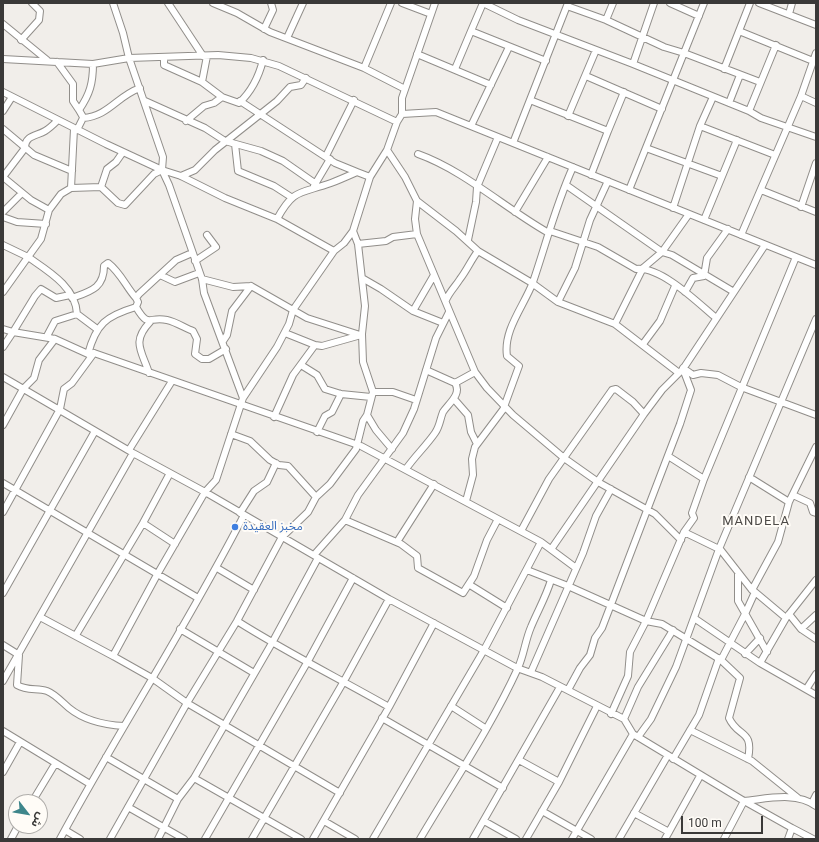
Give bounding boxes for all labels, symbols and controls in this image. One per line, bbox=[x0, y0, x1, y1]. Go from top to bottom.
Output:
district label: MANDELA bbox=[722, 514, 790, 530]
place label: مخبز العقيدة bbox=[243, 520, 303, 534]
marker: مخبز العقيدة bbox=[230, 522, 240, 532]
north arrow bbox=[8, 794, 48, 834]
scale bar bbox=[683, 808, 765, 834]
text: ش bbox=[28, 810, 47, 830]
text: 100 m bbox=[688, 816, 722, 830]

